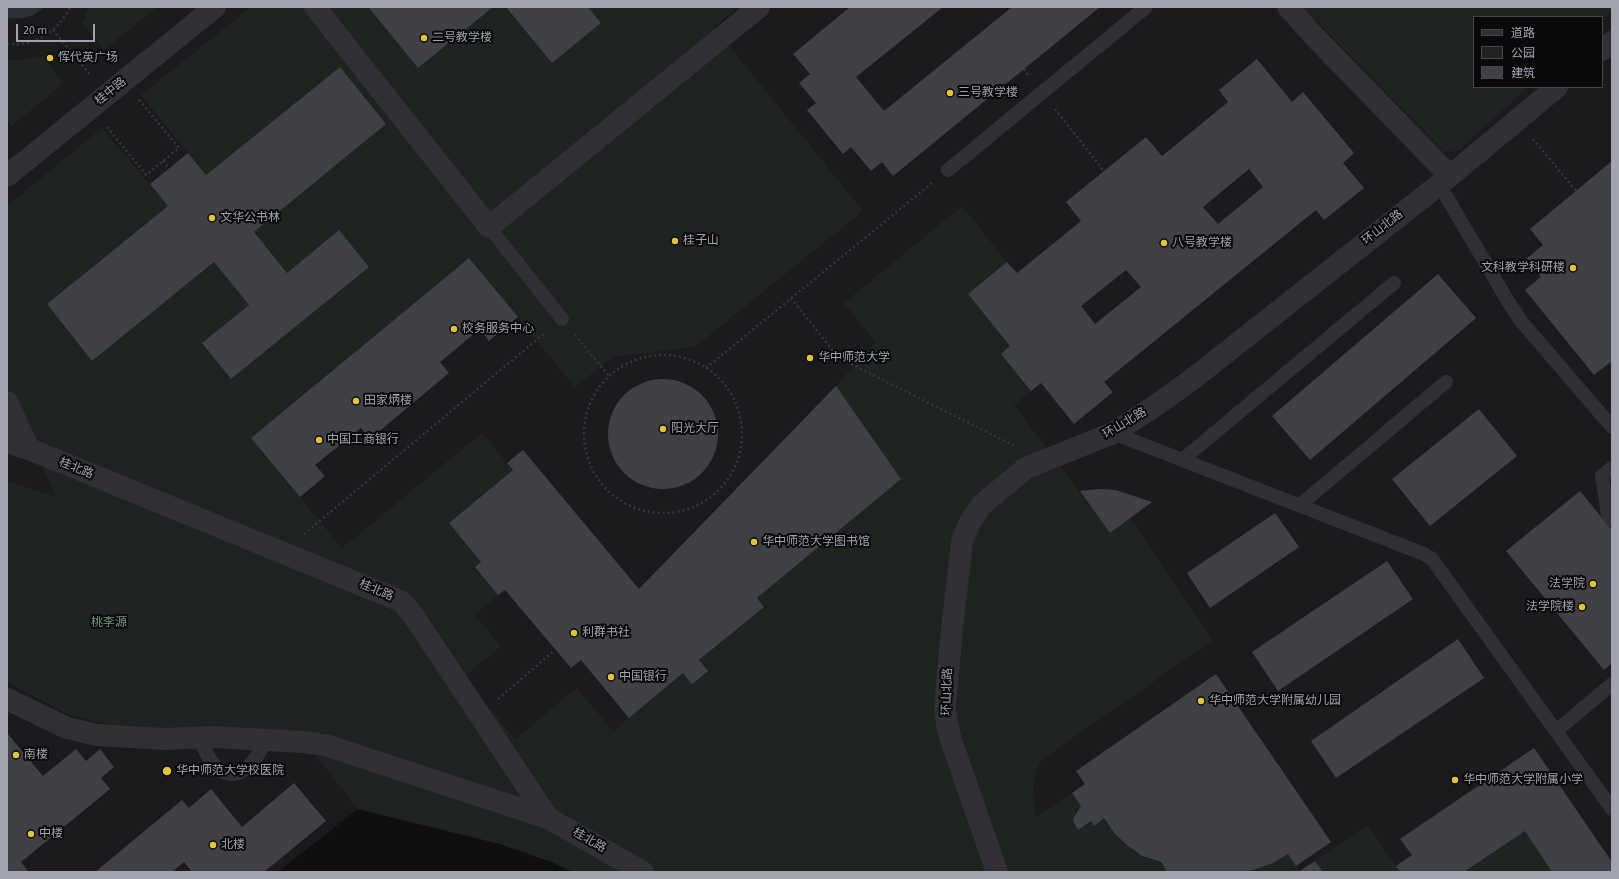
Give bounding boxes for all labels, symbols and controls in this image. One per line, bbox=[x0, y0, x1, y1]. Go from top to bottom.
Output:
scale bar bbox=[18, 16, 97, 42]
legend bbox=[1473, 16, 1603, 88]
text: 20 m bbox=[23, 22, 47, 39]
text: 道路 bbox=[1511, 25, 1535, 42]
place label: 二号教学楼 bbox=[432, 31, 492, 45]
marker: 二号教学楼 bbox=[419, 33, 429, 43]
text: 公园 bbox=[1511, 45, 1535, 62]
place label: 恽代英广场 bbox=[58, 51, 118, 65]
marker: 恽代英广场 bbox=[45, 53, 55, 63]
text: 建筑 bbox=[1511, 65, 1535, 82]
street label: 桂中路 bbox=[92, 75, 130, 109]
place label: 三号教学楼 bbox=[958, 86, 1018, 100]
marker: 三号教学楼 bbox=[945, 88, 955, 98]
street label: 环山北路 bbox=[1360, 208, 1406, 248]
place label: 文华公书林 bbox=[220, 211, 280, 225]
marker: 文华公书林 bbox=[207, 213, 217, 223]
place label: 桂子山 bbox=[683, 234, 719, 248]
marker: 桂子山 bbox=[670, 236, 680, 246]
place label: 八号教学楼 bbox=[1172, 236, 1232, 250]
marker: 八号教学楼 bbox=[1159, 238, 1169, 248]
place label: 文科教学科研楼 bbox=[1481, 261, 1565, 275]
marker: 文科教学科研楼 bbox=[1568, 263, 1578, 273]
place label: 校务服务中心 bbox=[462, 322, 534, 336]
marker: 校务服务中心 bbox=[449, 324, 459, 334]
place label: 华中师范大学 bbox=[818, 351, 890, 365]
marker: 华中师范大学 bbox=[805, 353, 815, 363]
place label: 田家炳楼 bbox=[364, 394, 412, 408]
marker: 田家炳楼 bbox=[351, 396, 361, 406]
street label: 环山北路 bbox=[1101, 405, 1149, 443]
place label: 阳光大厅 bbox=[671, 422, 719, 436]
marker: 阳光大厅 bbox=[658, 424, 668, 434]
place label: 中国工商银行 bbox=[327, 433, 399, 447]
marker: 中国工商银行 bbox=[314, 435, 324, 445]
street label: 桂北路 bbox=[57, 456, 95, 482]
place label: 华中师范大学图书馆 bbox=[762, 535, 870, 549]
marker: 华中师范大学图书馆 bbox=[749, 537, 759, 547]
street label: 桂北路 bbox=[357, 577, 395, 605]
place label: 法学院 bbox=[1549, 577, 1585, 591]
marker: 法学院 bbox=[1588, 579, 1598, 589]
place label: 法学院楼 bbox=[1526, 600, 1574, 614]
marker: 法学院楼 bbox=[1577, 602, 1587, 612]
park label: 桃李源 bbox=[91, 616, 127, 630]
place label: 利群书社 bbox=[582, 626, 630, 640]
marker: 利群书社 bbox=[569, 628, 579, 638]
street label: 环山北路 bbox=[940, 668, 956, 716]
place label: 中国银行 bbox=[619, 670, 667, 684]
marker: 中国银行 bbox=[606, 672, 616, 682]
place label: 华中师范大学附属幼儿园 bbox=[1209, 694, 1341, 708]
marker: 华中师范大学附属幼儿园 bbox=[1196, 696, 1206, 706]
place label: 南楼 bbox=[24, 748, 48, 762]
marker: 南楼 bbox=[11, 750, 21, 760]
place label: 华中师范大学校医院 bbox=[176, 764, 284, 778]
marker: 华中师范大学校医院 bbox=[161, 765, 173, 777]
place label: 华中师范大学附属小学 bbox=[1463, 773, 1583, 787]
marker: 华中师范大学附属小学 bbox=[1450, 775, 1460, 785]
street label: 桂北路 bbox=[570, 826, 608, 856]
place label: 中楼 bbox=[39, 827, 63, 841]
marker: 中楼 bbox=[26, 829, 36, 839]
place label: 北楼 bbox=[221, 838, 245, 852]
marker: 北楼 bbox=[208, 840, 218, 850]

